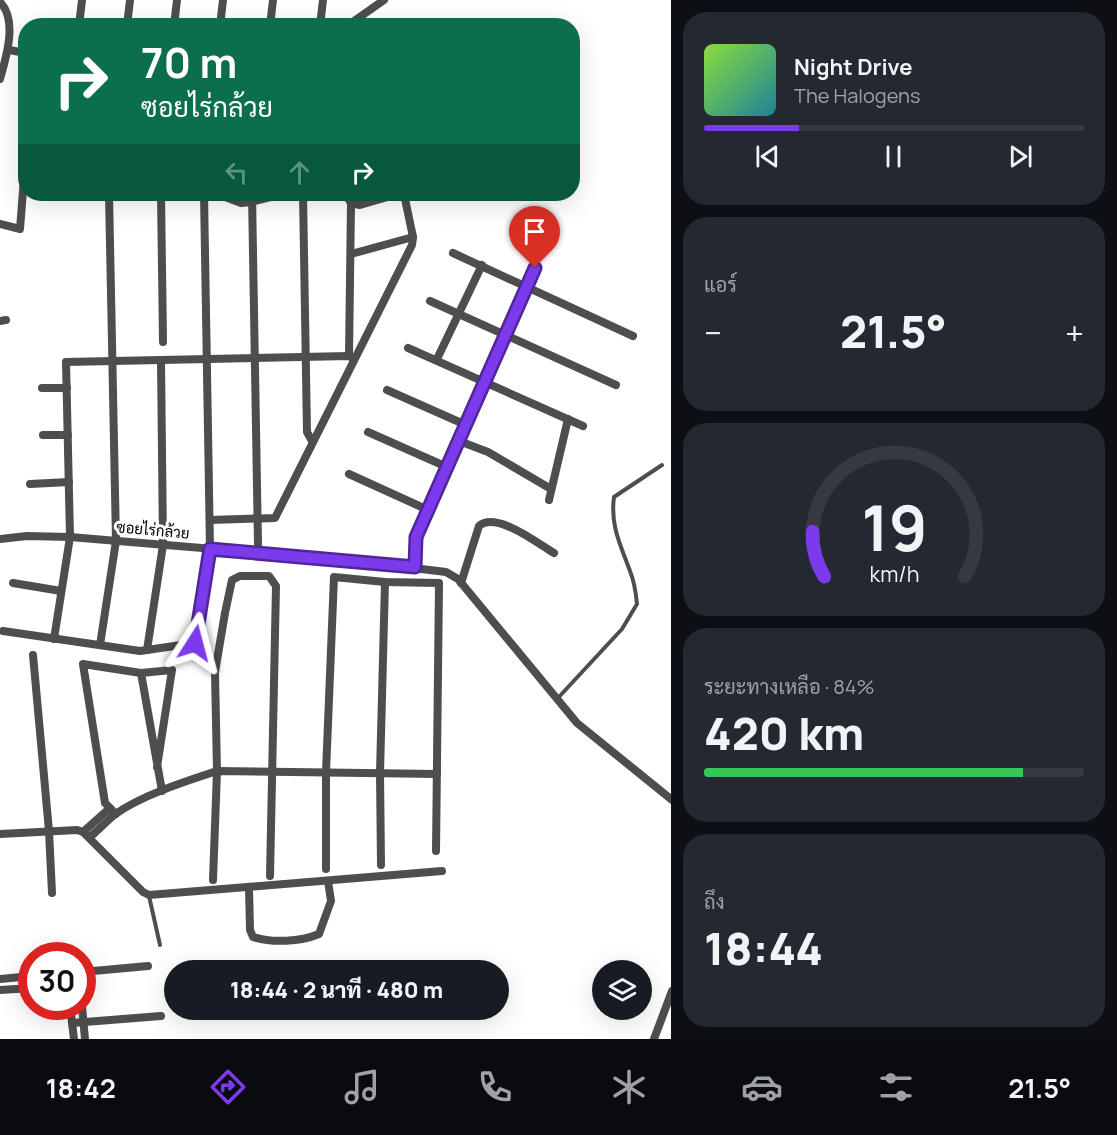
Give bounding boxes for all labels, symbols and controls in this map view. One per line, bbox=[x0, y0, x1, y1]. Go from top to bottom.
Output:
text: 70 m bbox=[141, 33, 237, 91]
icon: right bbox=[42, 42, 120, 120]
text: Night Drive bbox=[794, 52, 913, 82]
text: The Halogens bbox=[794, 82, 920, 109]
text: ซอยไร่กล้วย bbox=[141, 88, 273, 125]
icon: previous bbox=[751, 140, 784, 173]
icon: pause bbox=[877, 140, 910, 173]
icon: next bbox=[1004, 140, 1037, 173]
icon: left bbox=[220, 156, 253, 189]
icon: ahead bbox=[283, 156, 316, 189]
icon: right bbox=[346, 156, 379, 189]
pin bbox=[509, 206, 560, 268]
icon: arrive bbox=[518, 215, 551, 248]
text: แอร์ bbox=[704, 271, 737, 298]
text: 21.5° bbox=[840, 300, 947, 362]
text: − bbox=[704, 310, 722, 355]
text: + bbox=[1065, 310, 1084, 355]
text: 19 bbox=[861, 484, 927, 570]
street label: ซอยไร่กล้วย bbox=[116, 516, 190, 544]
text: km/h bbox=[869, 559, 919, 588]
position arrow bbox=[163, 611, 227, 675]
text: ระยะทางเหลือ · 84% bbox=[704, 673, 875, 700]
text: 420 km bbox=[704, 702, 864, 764]
text: ถึง bbox=[704, 888, 725, 915]
text: 18:44 bbox=[704, 917, 823, 979]
speed limit sign: 30 bbox=[18, 942, 96, 1020]
map controls bbox=[592, 960, 652, 1020]
button: layers bbox=[592, 960, 652, 1020]
text: 18:44 · 2 นาที · 480 m bbox=[230, 975, 443, 1005]
icon: directions bbox=[207, 1066, 249, 1108]
icon: music bbox=[341, 1066, 383, 1108]
icon: phone bbox=[474, 1066, 516, 1108]
icon: climate bbox=[608, 1066, 650, 1108]
icon: car bbox=[741, 1066, 783, 1108]
icon: filters bbox=[875, 1066, 917, 1108]
text: 18:42 bbox=[46, 1069, 116, 1106]
text: 21.5° bbox=[1008, 1069, 1071, 1106]

